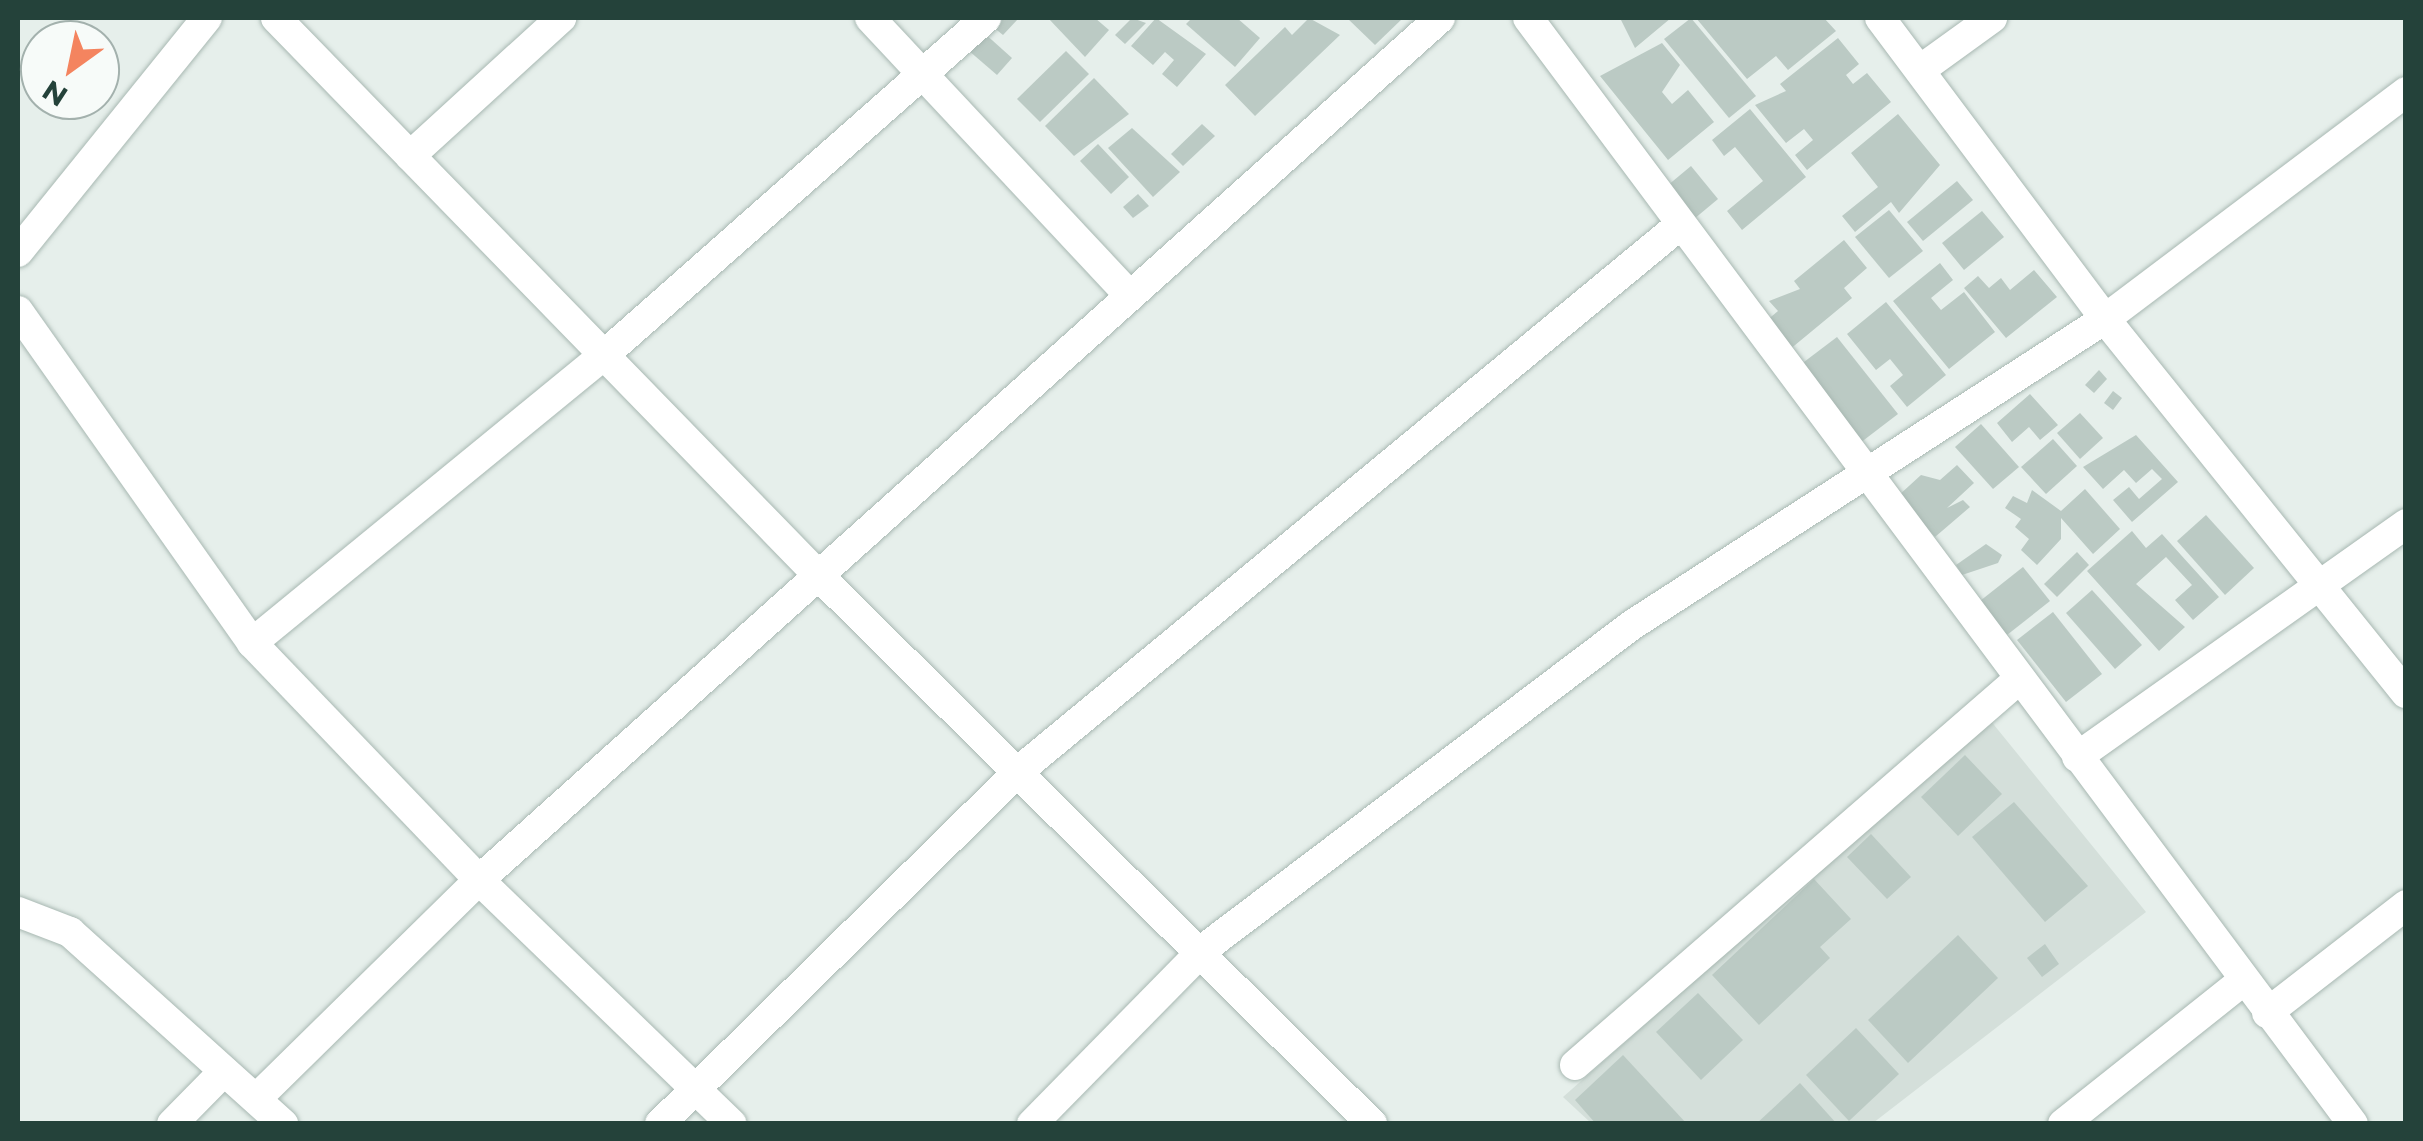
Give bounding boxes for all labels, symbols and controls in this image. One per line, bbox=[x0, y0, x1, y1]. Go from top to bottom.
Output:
north arrow bbox=[20, 20, 120, 120]
text: N bbox=[36, 73, 73, 114]

